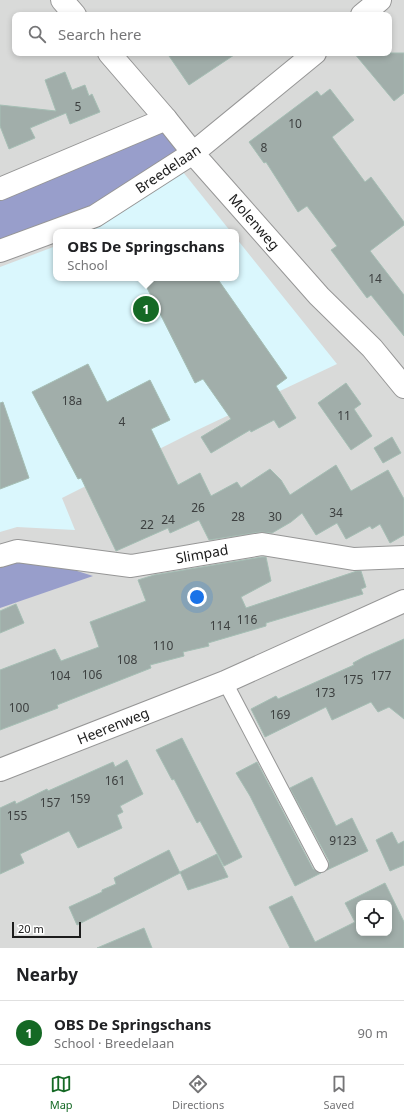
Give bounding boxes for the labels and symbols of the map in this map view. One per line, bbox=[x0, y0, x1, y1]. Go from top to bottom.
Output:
house number: 5 bbox=[75, 98, 82, 115]
house number: 10 bbox=[288, 115, 302, 132]
house number: 8 bbox=[261, 139, 268, 156]
street label: Breedelaan bbox=[131, 140, 204, 197]
street label: Molenweg bbox=[225, 189, 284, 254]
house number: 14 bbox=[368, 270, 382, 287]
pin: 1 bbox=[133, 294, 159, 324]
house number: 18a bbox=[62, 392, 82, 409]
house number: 11 bbox=[337, 407, 351, 424]
house number: 4 bbox=[119, 413, 126, 430]
house number: 26 bbox=[191, 499, 205, 516]
house number: 34 bbox=[329, 504, 343, 521]
house number: 28 bbox=[231, 508, 245, 525]
house number: 30 bbox=[268, 508, 282, 525]
house number: 24 bbox=[161, 511, 175, 528]
house number: 22 bbox=[140, 516, 154, 533]
street label: Slimpad bbox=[174, 540, 230, 567]
your location bbox=[187, 587, 207, 607]
house number: 116 bbox=[237, 611, 257, 628]
house number: 114 bbox=[210, 617, 230, 634]
house number: 110 bbox=[153, 637, 173, 654]
house number: 108 bbox=[117, 651, 137, 668]
house number: 106 bbox=[82, 666, 102, 683]
house number: 104 bbox=[50, 667, 70, 684]
house number: 177 bbox=[371, 667, 391, 684]
house number: 175 bbox=[343, 671, 363, 688]
house number: 173 bbox=[315, 684, 335, 701]
house number: 100 bbox=[9, 699, 29, 716]
street label: Heerenweg bbox=[74, 703, 151, 749]
house number: 169 bbox=[270, 706, 290, 723]
house number: 161 bbox=[105, 772, 125, 789]
house number: 159 bbox=[70, 790, 90, 807]
house number: 157 bbox=[40, 794, 60, 811]
house number: 155 bbox=[7, 807, 27, 824]
house number: 9123 bbox=[329, 832, 357, 849]
scale bar bbox=[12, 920, 81, 939]

